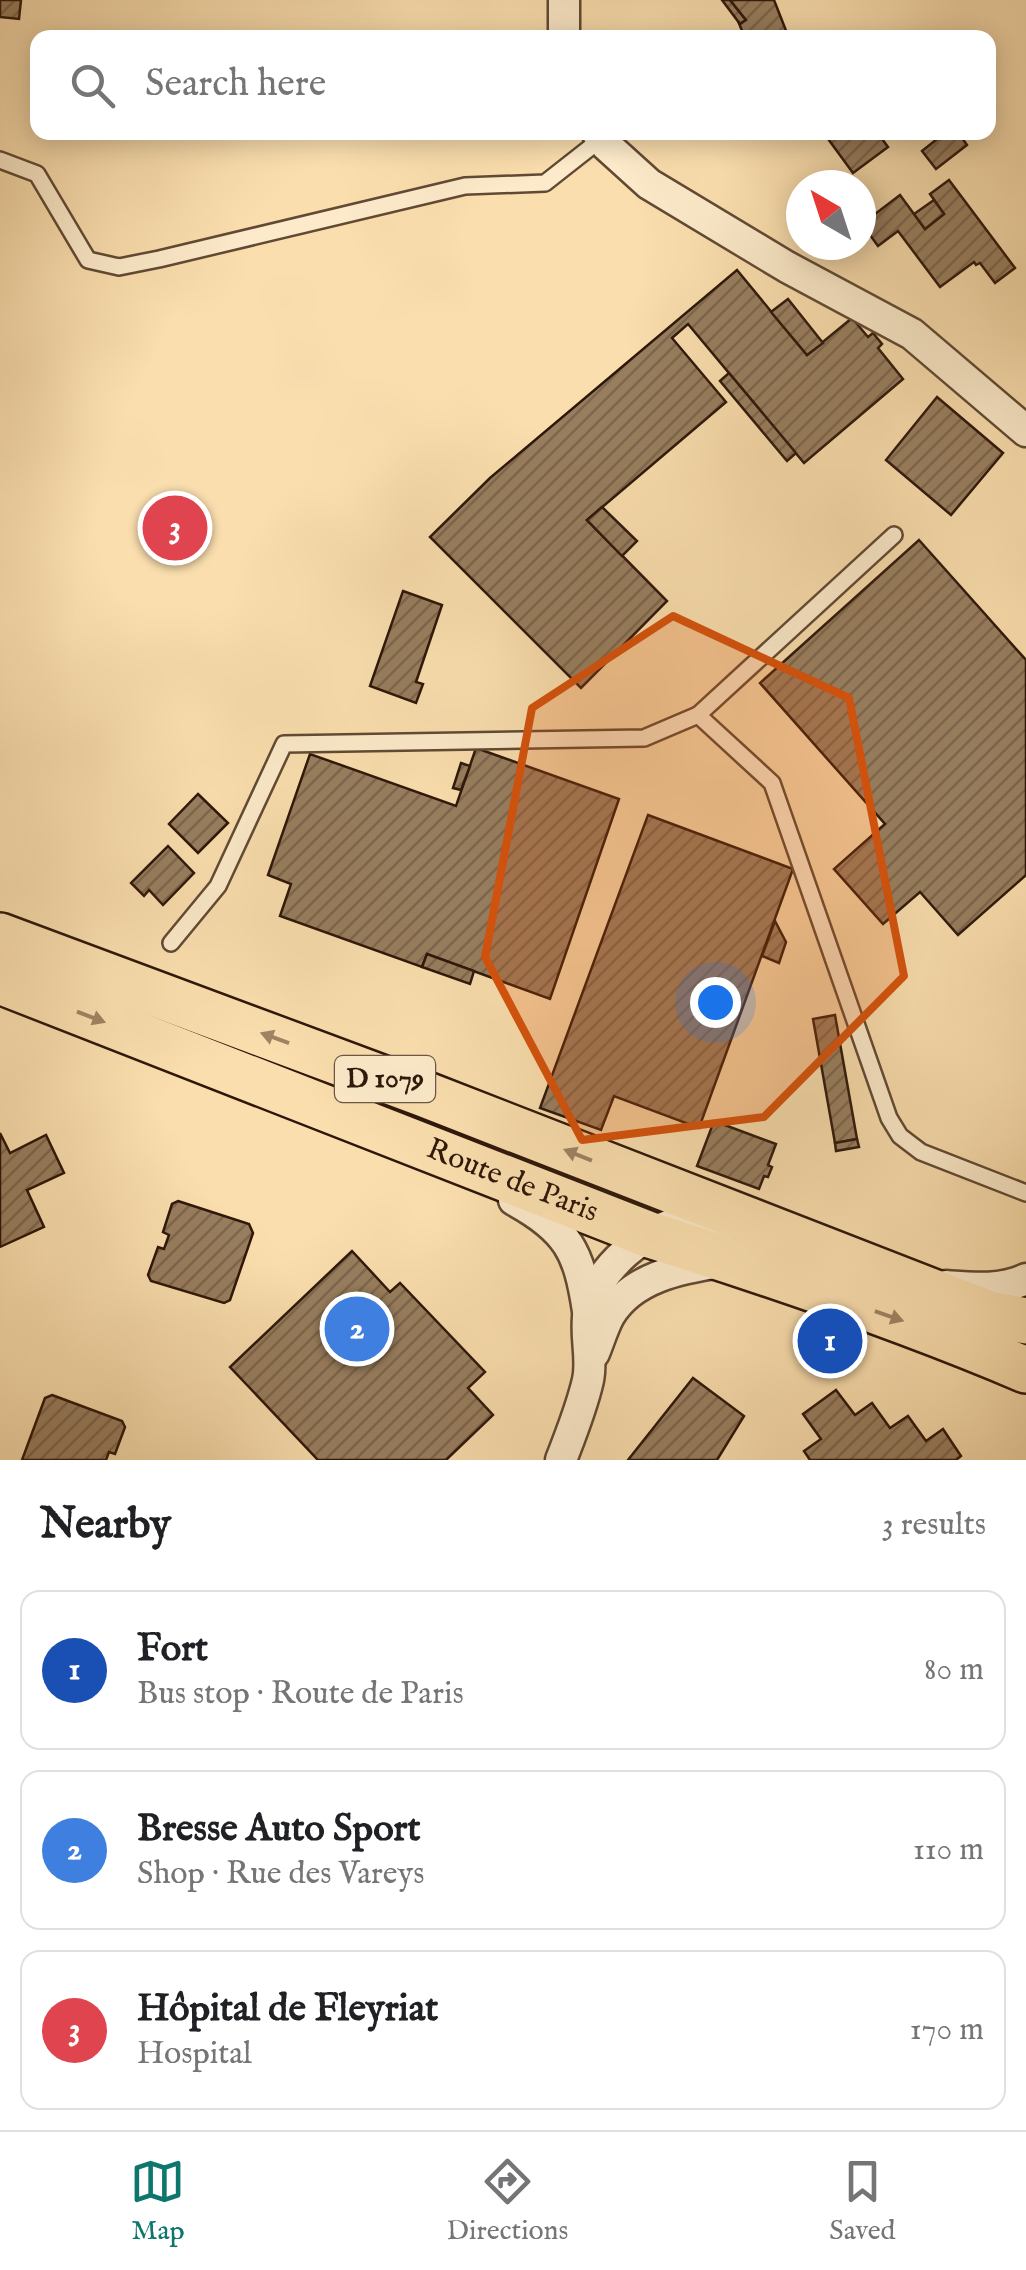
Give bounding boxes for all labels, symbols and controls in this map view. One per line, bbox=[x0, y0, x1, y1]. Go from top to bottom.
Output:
search box bbox=[30, 30, 996, 140]
icon: search bbox=[65, 58, 120, 113]
text: Search here bbox=[145, 61, 326, 109]
north arrow bbox=[786, 170, 876, 260]
pin: 3 bbox=[142, 490, 208, 566]
your location bbox=[690, 977, 741, 1028]
one-way arrow bbox=[76, 1009, 106, 1025]
one-way arrow bbox=[259, 1030, 289, 1045]
road number: D 1079 bbox=[335, 1056, 435, 1102]
street label: Route de Paris bbox=[421, 1131, 603, 1232]
one-way arrow bbox=[563, 1146, 593, 1162]
pin: 2 bbox=[324, 1292, 390, 1366]
pin: 1 bbox=[798, 1304, 862, 1378]
one-way arrow bbox=[875, 1310, 905, 1325]
text: Nearby bbox=[40, 1499, 171, 1552]
text: 3 results bbox=[882, 1505, 986, 1546]
text: Fort bbox=[137, 1626, 208, 1674]
text: 1 bbox=[69, 1650, 80, 1691]
text: 80 m bbox=[924, 1650, 984, 1691]
text: Bus stop · Route de Paris bbox=[137, 1674, 464, 1715]
text: Bresse Auto Sport bbox=[137, 1806, 421, 1854]
text: 2 bbox=[67, 1830, 82, 1871]
text: 110 m bbox=[913, 1830, 984, 1871]
text: Shop · Rue des Vareys bbox=[137, 1854, 425, 1895]
text: Hôpital de Fleyriat bbox=[137, 1986, 438, 2034]
text: 3 bbox=[69, 2010, 80, 2051]
text: 170 m bbox=[910, 2010, 984, 2051]
text: Hospital bbox=[137, 2034, 252, 2075]
tab: Map bbox=[130, 2154, 185, 2249]
tab: Directions bbox=[446, 2154, 568, 2249]
tab: Saved bbox=[829, 2154, 896, 2249]

